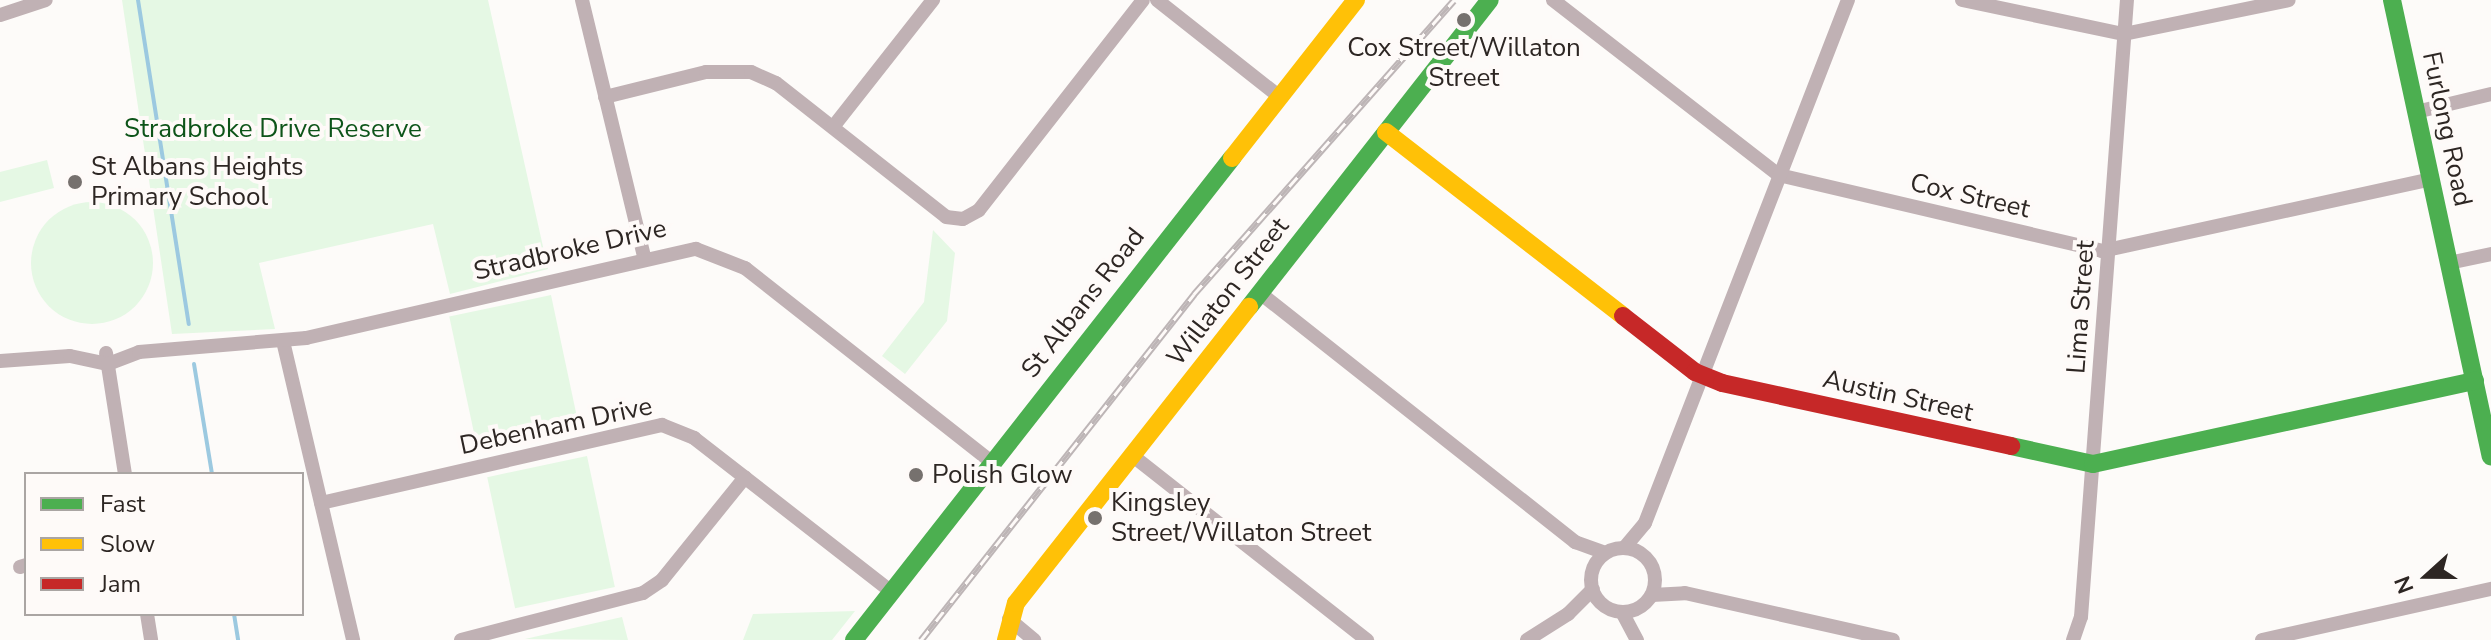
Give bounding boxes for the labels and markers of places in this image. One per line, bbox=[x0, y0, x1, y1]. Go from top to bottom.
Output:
marker: Cox Street/Willaton Street bbox=[1455, 11, 1473, 29]
place label: Cox Street/Willaton Street bbox=[1347, 32, 1581, 94]
place label: St Albans Heights Primary School bbox=[91, 151, 304, 212]
marker: St Albans Heights Primary School bbox=[66, 173, 84, 191]
place label: Polish Glow bbox=[932, 459, 1073, 491]
marker: Polish Glow bbox=[907, 466, 925, 484]
place label: Kingsley Street/Willaton Street bbox=[1111, 487, 1371, 548]
marker: Kingsley Street/Willaton Street bbox=[1086, 509, 1104, 527]

